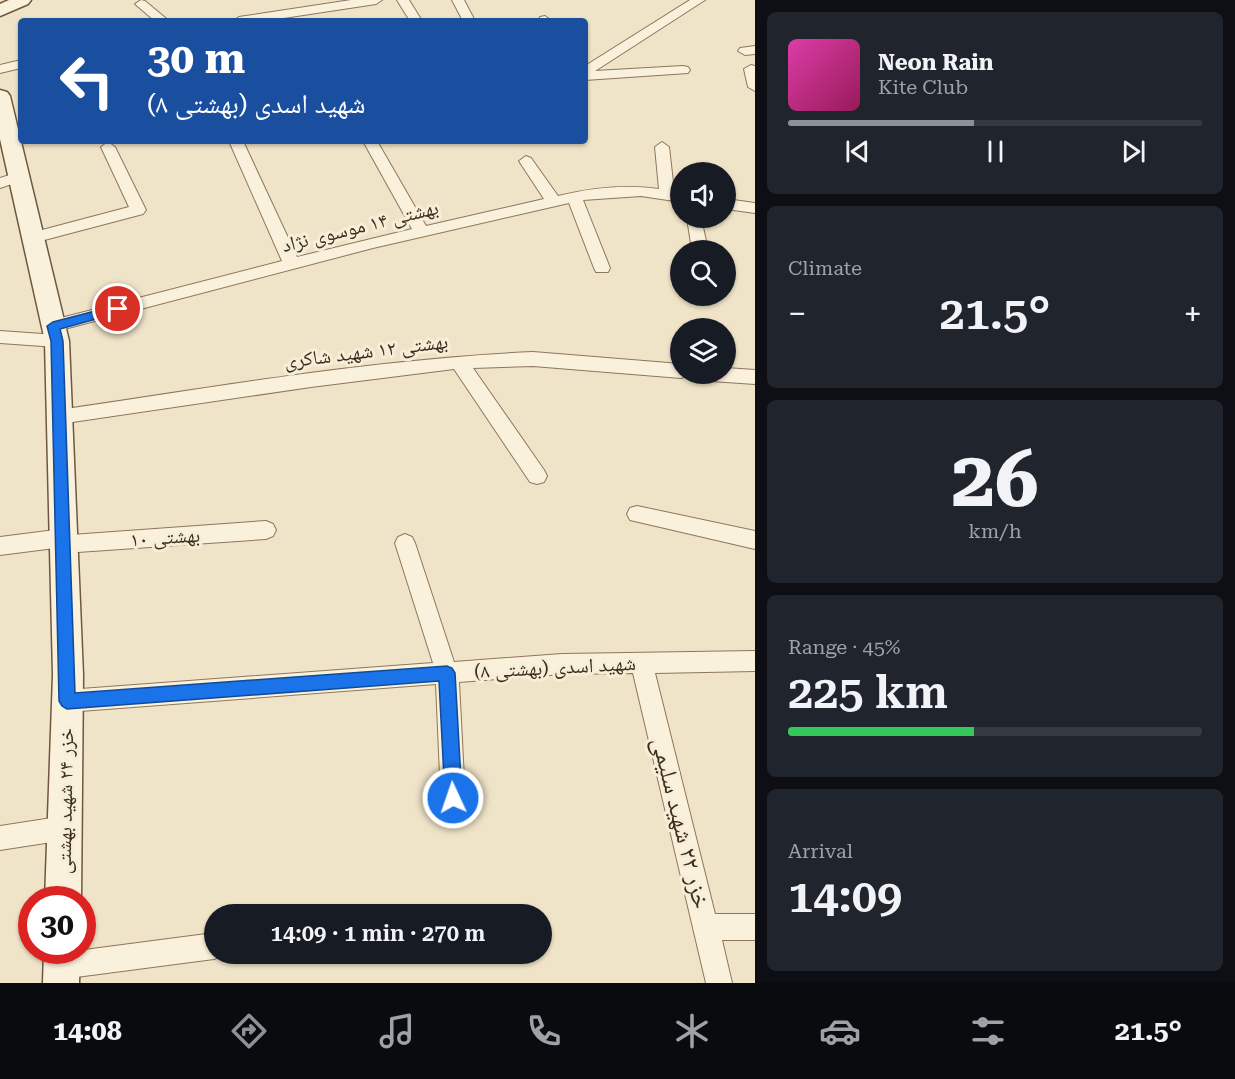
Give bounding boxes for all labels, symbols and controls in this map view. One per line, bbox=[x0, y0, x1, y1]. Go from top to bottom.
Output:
text: 30 m bbox=[147, 34, 245, 83]
icon: left bbox=[48, 42, 126, 120]
text: Neon Rain bbox=[878, 50, 993, 75]
text: Kite Club bbox=[878, 75, 968, 99]
text: شهید اسدی (بهشتی ۸) bbox=[147, 88, 365, 120]
icon: previous bbox=[841, 135, 874, 168]
icon: pause bbox=[979, 135, 1012, 168]
icon: next bbox=[1117, 135, 1150, 168]
map controls bbox=[670, 162, 736, 384]
button: sound bbox=[670, 162, 736, 228]
street label: بهشتی ۱۴ موسوی نژاد bbox=[279, 195, 441, 257]
button: search bbox=[670, 240, 736, 306]
text: Climate bbox=[788, 256, 862, 280]
pin bbox=[92, 283, 143, 334]
text: 21.5° bbox=[939, 287, 1051, 340]
icon: arrive bbox=[101, 292, 134, 325]
text: − bbox=[788, 294, 806, 333]
text: + bbox=[1184, 294, 1202, 333]
button: layers bbox=[670, 318, 736, 384]
street label: بهشتی ۱۲ شهید شاکری bbox=[283, 329, 449, 373]
text: 26 bbox=[951, 434, 1039, 525]
text: km/h bbox=[968, 519, 1022, 543]
street label: بهشتی ۱۰ bbox=[129, 523, 201, 551]
text: Range · 45% bbox=[788, 635, 900, 659]
street label: شهید اسدی (بهشتی ۸) bbox=[474, 651, 636, 683]
text: 225 km bbox=[788, 666, 948, 719]
street label: خزر ۲۴ شهید بهشتی bbox=[52, 727, 78, 874]
street label: خزر ۲۲ شهید سلیمی bbox=[646, 734, 716, 912]
position arrow bbox=[421, 766, 485, 830]
text: Arrival bbox=[788, 839, 853, 863]
text: 14:09 bbox=[788, 870, 902, 923]
speed limit sign: 30 bbox=[18, 886, 96, 964]
text: 14:09 · 1 min · 270 m bbox=[271, 921, 485, 946]
icon: directions bbox=[228, 1010, 270, 1052]
icon: music bbox=[376, 1010, 418, 1052]
icon: phone bbox=[523, 1010, 565, 1052]
icon: climate bbox=[671, 1010, 713, 1052]
icon: car bbox=[819, 1010, 861, 1052]
icon: filters bbox=[967, 1010, 1009, 1052]
text: 14:08 bbox=[53, 1015, 122, 1047]
text: 21.5° bbox=[1115, 1015, 1182, 1047]

